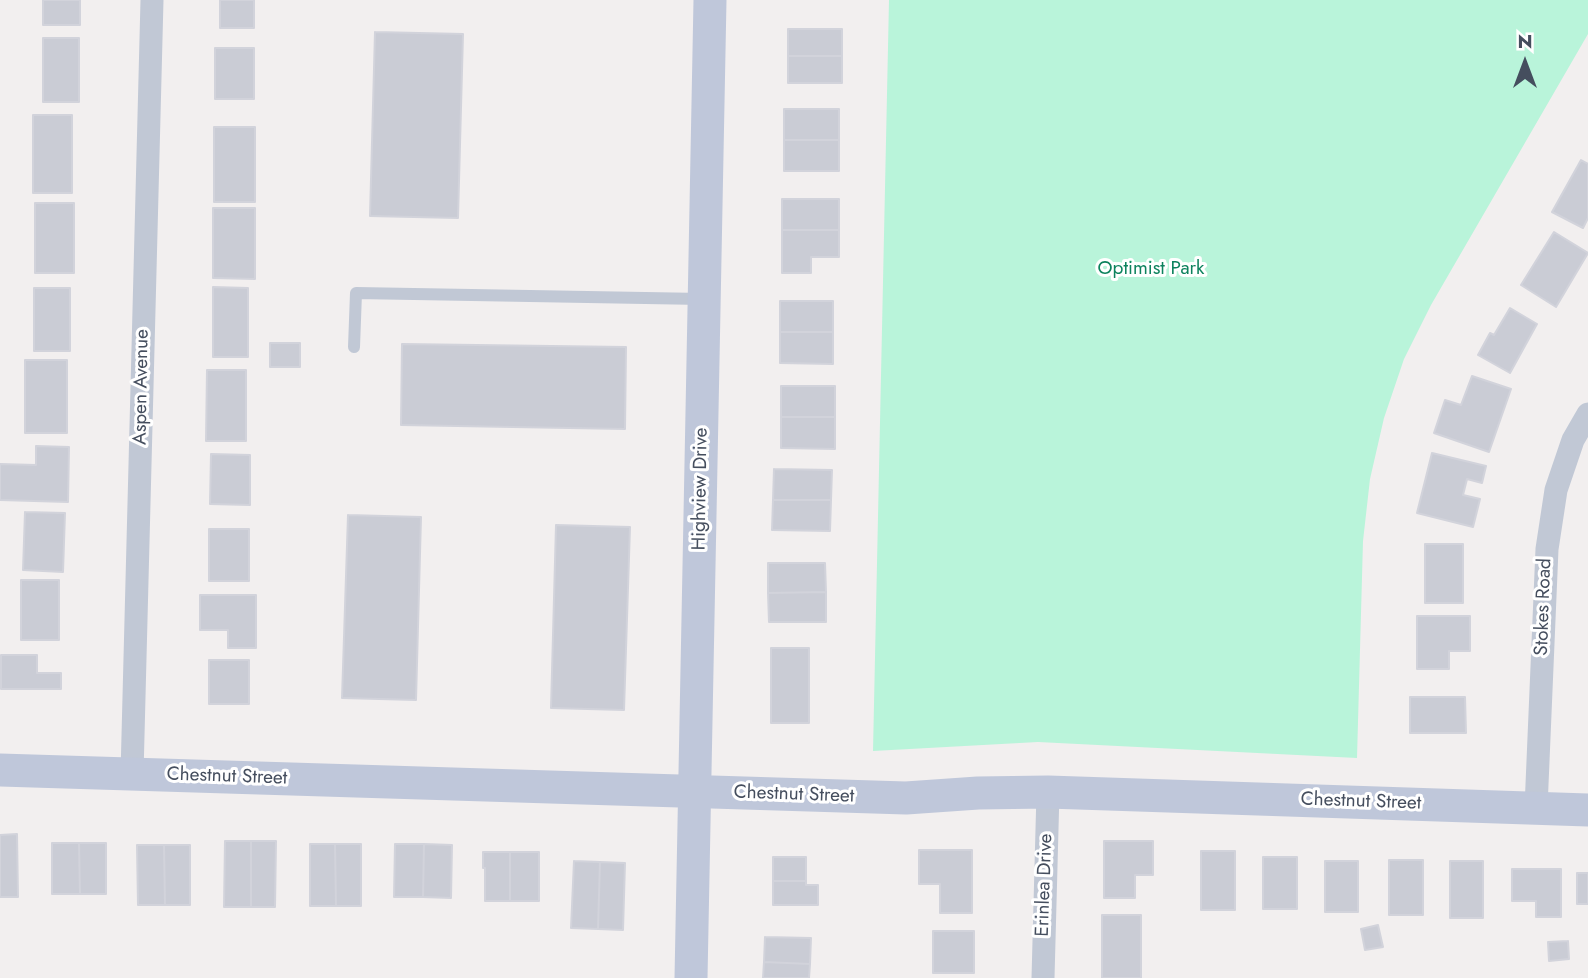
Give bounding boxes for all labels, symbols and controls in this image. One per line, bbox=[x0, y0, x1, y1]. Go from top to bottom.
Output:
north arrow bbox=[1490, 28, 1560, 98]
text: N bbox=[1517, 28, 1533, 55]
park label: Optimist Park bbox=[1098, 258, 1204, 280]
street label: Aspen Avenue bbox=[130, 329, 154, 445]
street label: Highview Drive bbox=[689, 427, 713, 551]
street label: Stokes Road bbox=[1531, 558, 1557, 656]
street label: Chestnut Street bbox=[166, 764, 288, 790]
street label: Chestnut Street bbox=[733, 782, 855, 808]
street label: Chestnut Street bbox=[1300, 789, 1422, 815]
street label: Erinlea Drive bbox=[1032, 833, 1058, 937]

